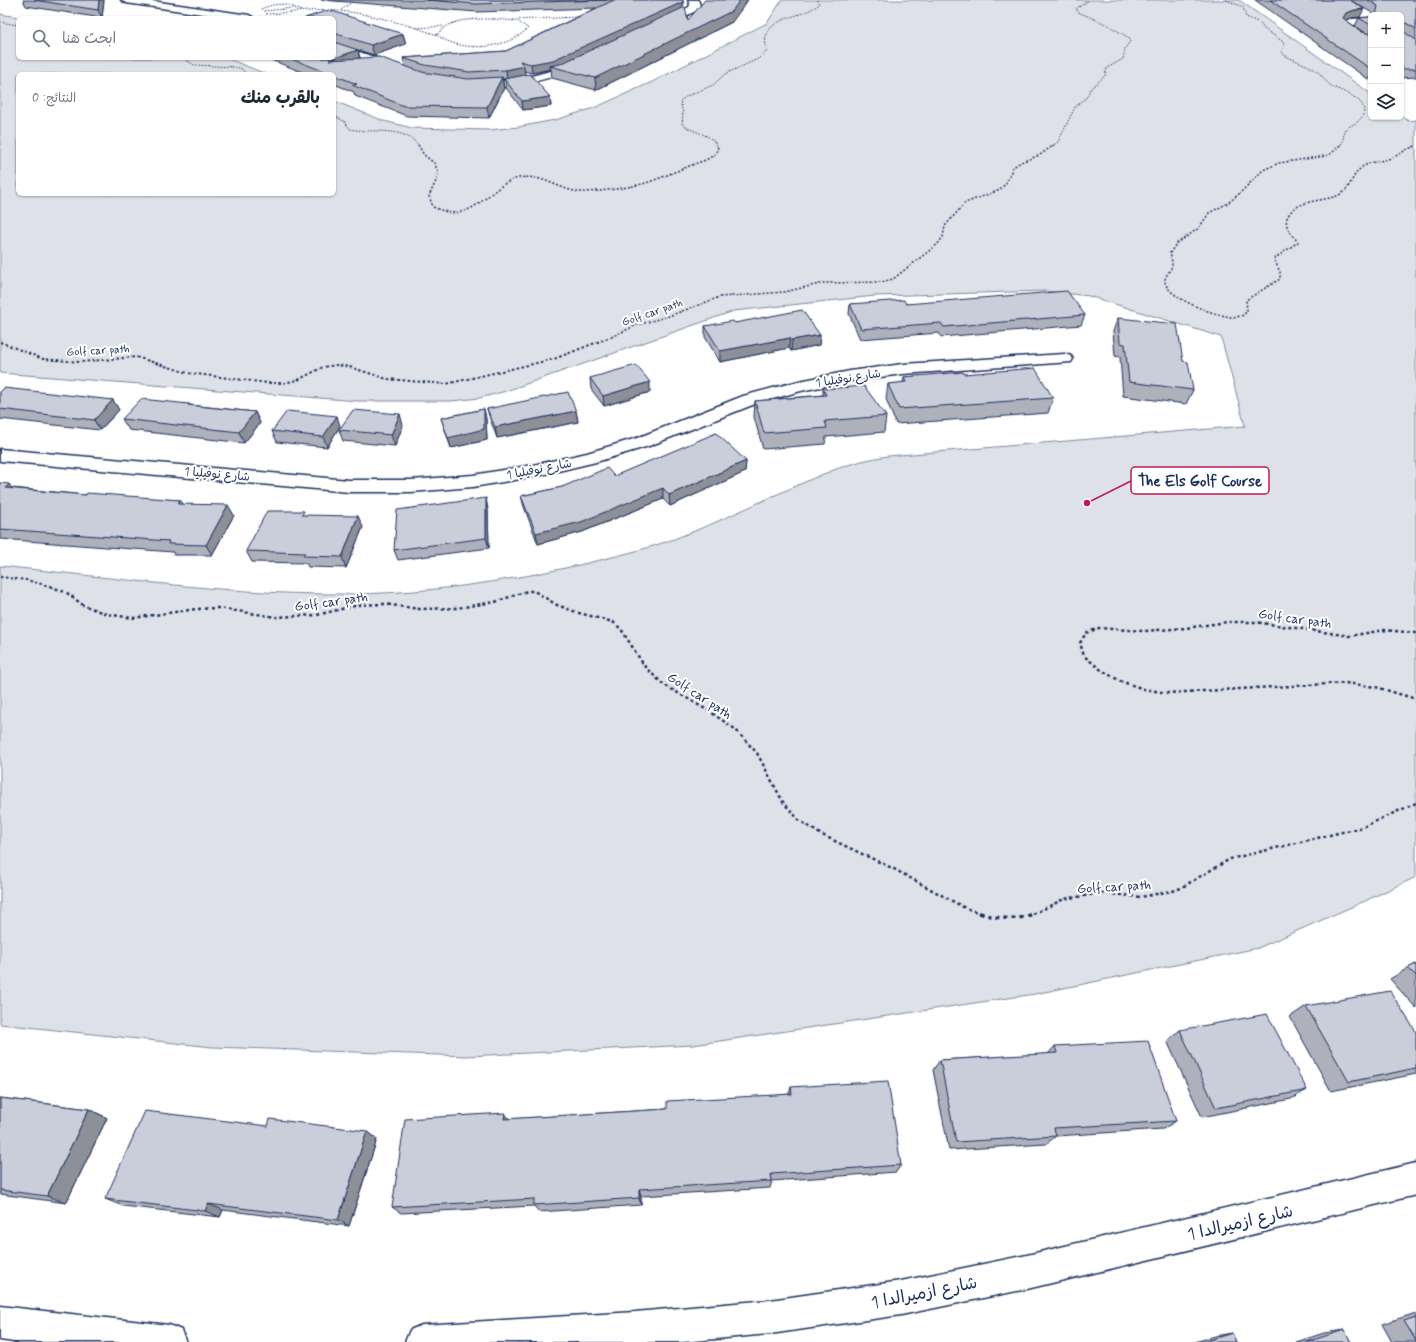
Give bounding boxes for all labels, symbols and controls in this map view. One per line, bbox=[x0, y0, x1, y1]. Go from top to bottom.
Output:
map controls bbox=[1368, 12, 1404, 120]
button: + bbox=[1368, 12, 1404, 48]
search box bbox=[16, 16, 336, 60]
icon: search bbox=[30, 27, 52, 49]
text: ابحث هنا bbox=[62, 29, 116, 49]
button: − bbox=[1368, 48, 1404, 84]
button: layers bbox=[1368, 84, 1404, 120]
text: بالقرب منك bbox=[241, 87, 320, 109]
text: النتائج: 0 bbox=[32, 90, 76, 107]
street label: Golf car path bbox=[620, 295, 685, 331]
street label: Golf car path bbox=[66, 341, 130, 361]
street label: شارع نوفيليا 1 bbox=[814, 366, 882, 392]
street label: شارع نوفيليا 1 bbox=[505, 456, 573, 484]
street label: شارع نوفيليا 1 bbox=[183, 464, 250, 486]
callout: The Els Golf Course bbox=[1131, 467, 1269, 494]
text: The Els Golf Course bbox=[1138, 472, 1262, 492]
street label: Golf car path bbox=[293, 588, 369, 616]
street label: Golf car path bbox=[1257, 605, 1333, 633]
street label: Golf car path bbox=[664, 668, 736, 724]
street label: Golf car path bbox=[1077, 876, 1152, 898]
street label: شارع ازميرالدا 1 bbox=[1185, 1200, 1295, 1246]
street label: شارع ازميرالدا 1 bbox=[869, 1272, 979, 1314]

